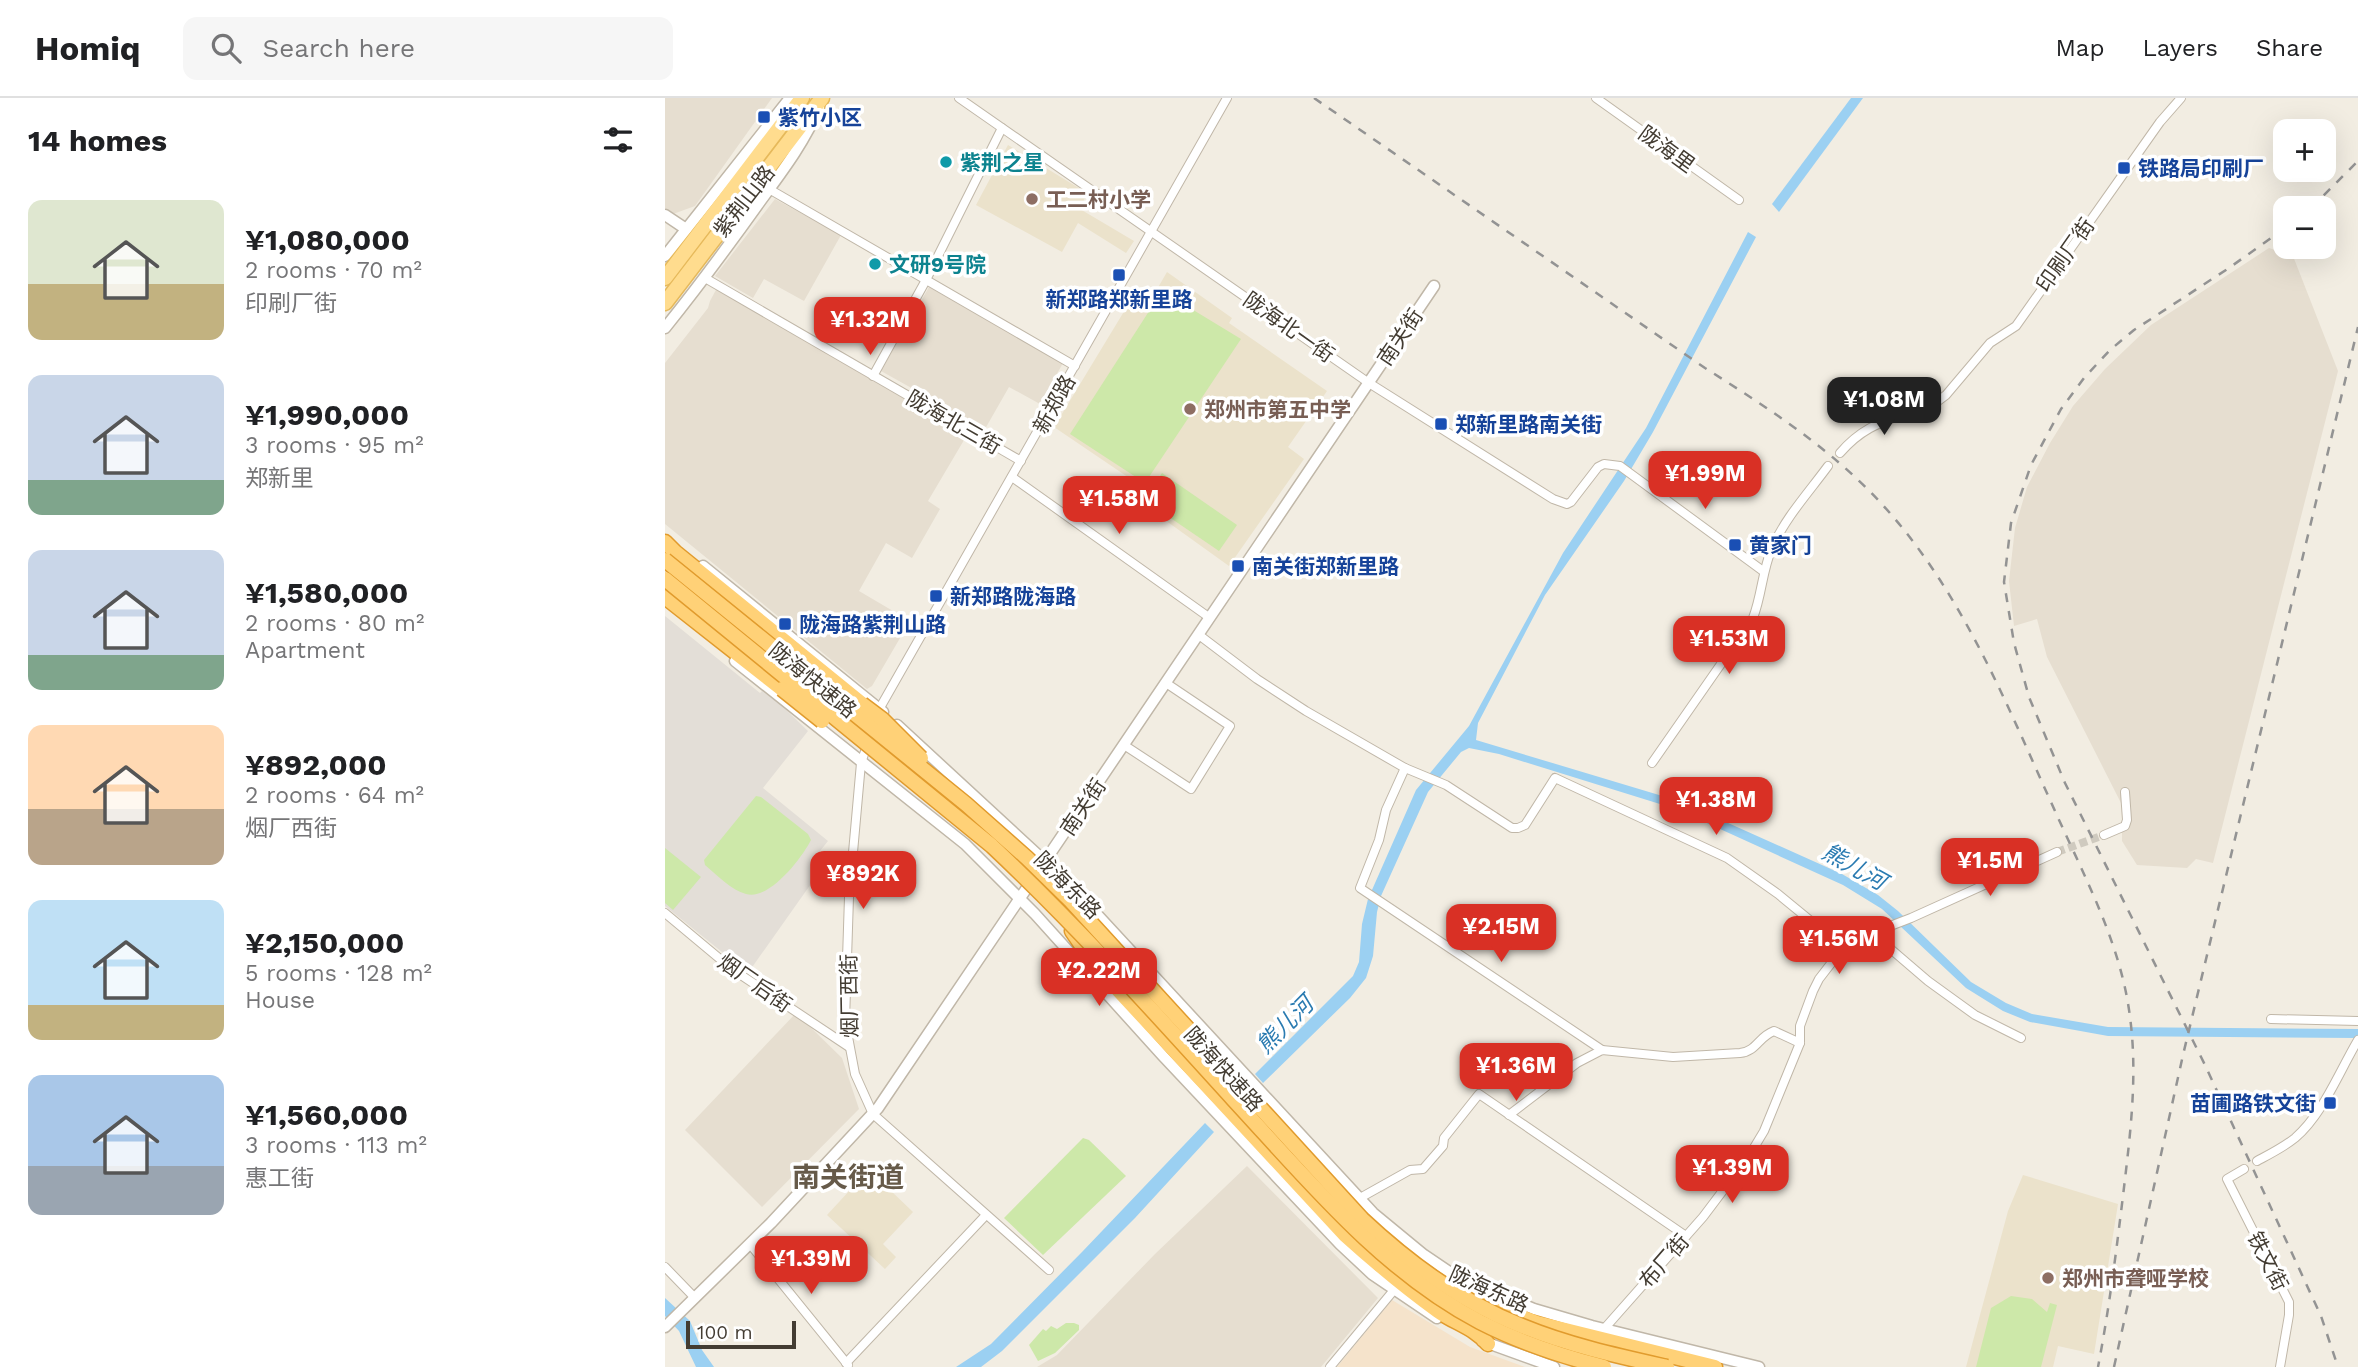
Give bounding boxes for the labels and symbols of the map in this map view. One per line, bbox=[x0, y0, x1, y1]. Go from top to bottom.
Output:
place label: 紫竹小区 bbox=[778, 105, 862, 130]
marker: 紫竹小区 bbox=[756, 109, 772, 125]
street label: 陇海里 bbox=[1634, 120, 1700, 178]
place label: 紫荆之星 bbox=[960, 150, 1044, 175]
marker: 紫荆之星 bbox=[938, 154, 954, 170]
place label: 铁路局印刷厂 bbox=[2138, 156, 2264, 181]
street label: 紫荆山路 bbox=[708, 160, 780, 242]
marker: 铁路局印刷厂 bbox=[2116, 160, 2132, 176]
place label: 工二村小学 bbox=[1046, 187, 1151, 212]
marker: 工二村小学 bbox=[1024, 191, 1040, 207]
street label: 印刷厂街 bbox=[2031, 213, 2099, 297]
place label: 文研9号院 bbox=[889, 252, 986, 277]
marker: 文研9号院 bbox=[867, 256, 883, 272]
marker: 新郑路郑新里路 bbox=[1111, 267, 1127, 283]
place label: 新郑路郑新里路 bbox=[1046, 287, 1193, 312]
street label: 陇海北一街 bbox=[1239, 287, 1339, 367]
pin: ¥1.32M bbox=[813, 298, 927, 357]
street label: 南关街 bbox=[1372, 304, 1428, 370]
street label: 新郑路 bbox=[1028, 370, 1080, 438]
pin: ¥1.08M bbox=[1827, 378, 1941, 437]
street label: 陇海北三街 bbox=[902, 385, 1006, 459]
place label: 郑州市第五中学 bbox=[1204, 397, 1351, 422]
marker: 郑州市第五中学 bbox=[1182, 401, 1198, 417]
place label: 郑新里路南关街 bbox=[1455, 412, 1602, 437]
marker: 郑新里路南关街 bbox=[1433, 416, 1449, 432]
pin: ¥1.99M bbox=[1648, 452, 1762, 511]
pin: ¥1.58M bbox=[1062, 476, 1176, 536]
place label: 黄家门 bbox=[1749, 533, 1812, 558]
marker: 黄家门 bbox=[1727, 537, 1743, 553]
place label: 南关街郑新里路 bbox=[1252, 554, 1399, 579]
marker: 南关街郑新里路 bbox=[1230, 558, 1246, 574]
place label: 新郑路陇海路 bbox=[950, 584, 1076, 609]
marker: 新郑路陇海路 bbox=[928, 588, 944, 604]
place label: 陇海路紫荆山路 bbox=[799, 612, 946, 637]
marker: 陇海路紫荆山路 bbox=[777, 616, 793, 632]
pin: ¥1.53M bbox=[1672, 616, 1786, 676]
street label: 陇海快速路 bbox=[764, 637, 862, 723]
street label: 南关街 bbox=[1055, 774, 1111, 840]
pin: ¥1.38M bbox=[1659, 778, 1773, 837]
water label: 熊儿河 bbox=[1817, 838, 1894, 897]
pin: ¥1.5M bbox=[1941, 838, 2039, 898]
street label: 陇海东路 bbox=[1029, 846, 1107, 924]
pin: ¥892K bbox=[814, 852, 912, 911]
pin: ¥2.15M bbox=[1444, 904, 1558, 964]
pin: ¥1.56M bbox=[1782, 916, 1896, 976]
pin: ¥2.22M bbox=[1042, 948, 1156, 1008]
street label: 烟厂后街 bbox=[713, 949, 797, 1017]
street label: 烟厂西街 bbox=[836, 954, 862, 1038]
water label: 熊儿河 bbox=[1251, 988, 1322, 1059]
street label: 陇海快速路 bbox=[1180, 1022, 1268, 1116]
pin: ¥1.36M bbox=[1459, 1044, 1573, 1103]
place label: 苗圃路铁文街 bbox=[2190, 1091, 2316, 1116]
marker: 苗圃路铁文街 bbox=[2322, 1095, 2338, 1111]
pin: ¥1.39M bbox=[1675, 1146, 1789, 1205]
district label: 南关街道 bbox=[792, 1161, 904, 1194]
street label: 铁文街 bbox=[2243, 1227, 2293, 1295]
street label: 布厂街 bbox=[1634, 1229, 1694, 1293]
pin: ¥1.39M bbox=[754, 1236, 868, 1296]
street label: 陇海东路 bbox=[1446, 1260, 1532, 1318]
place label: 郑州市聋哑学校 bbox=[2062, 1266, 2209, 1291]
marker: 郑州市聋哑学校 bbox=[2040, 1270, 2056, 1286]
scale bar bbox=[686, 1318, 796, 1350]

